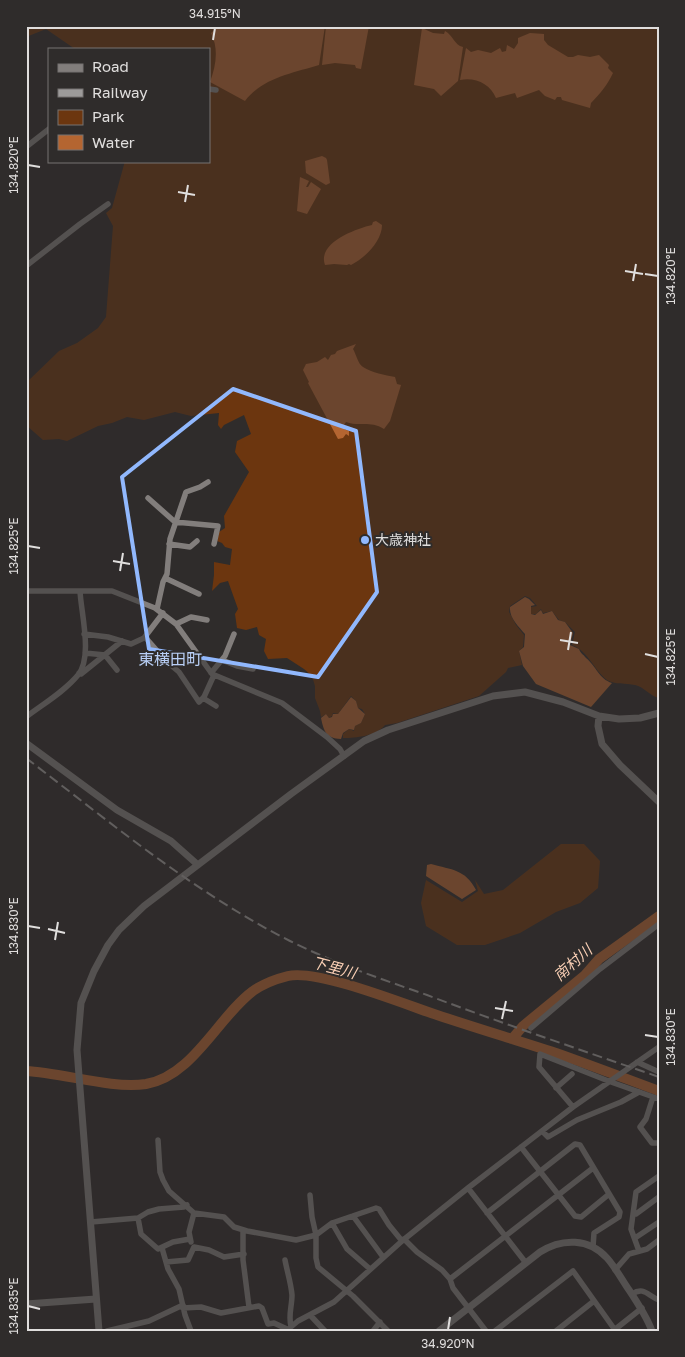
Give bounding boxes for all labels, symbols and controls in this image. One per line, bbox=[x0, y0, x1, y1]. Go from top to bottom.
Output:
text: 34.915°N bbox=[189, 6, 241, 21]
legend bbox=[48, 48, 210, 162]
text: Road bbox=[92, 57, 129, 75]
text: Railway bbox=[92, 83, 148, 101]
text: Park bbox=[92, 107, 125, 125]
text: Water bbox=[92, 133, 135, 151]
text: 134.820°E bbox=[6, 136, 21, 194]
text: 134.820°E bbox=[663, 247, 678, 305]
text: 134.825°E bbox=[6, 517, 21, 575]
place label: 大歳神社 bbox=[375, 531, 431, 548]
marker: 大歳神社 bbox=[359, 534, 371, 546]
text: 134.825°E bbox=[663, 628, 678, 686]
district label: 東横田町 bbox=[138, 649, 202, 669]
text: 134.830°E bbox=[6, 897, 21, 955]
water label: 南村川 bbox=[550, 939, 597, 984]
water label: 下里川 bbox=[310, 953, 360, 982]
text: 134.830°E bbox=[663, 1008, 678, 1066]
text: 134.835°E bbox=[6, 1277, 21, 1335]
text: 34.920°N bbox=[421, 1336, 475, 1351]

